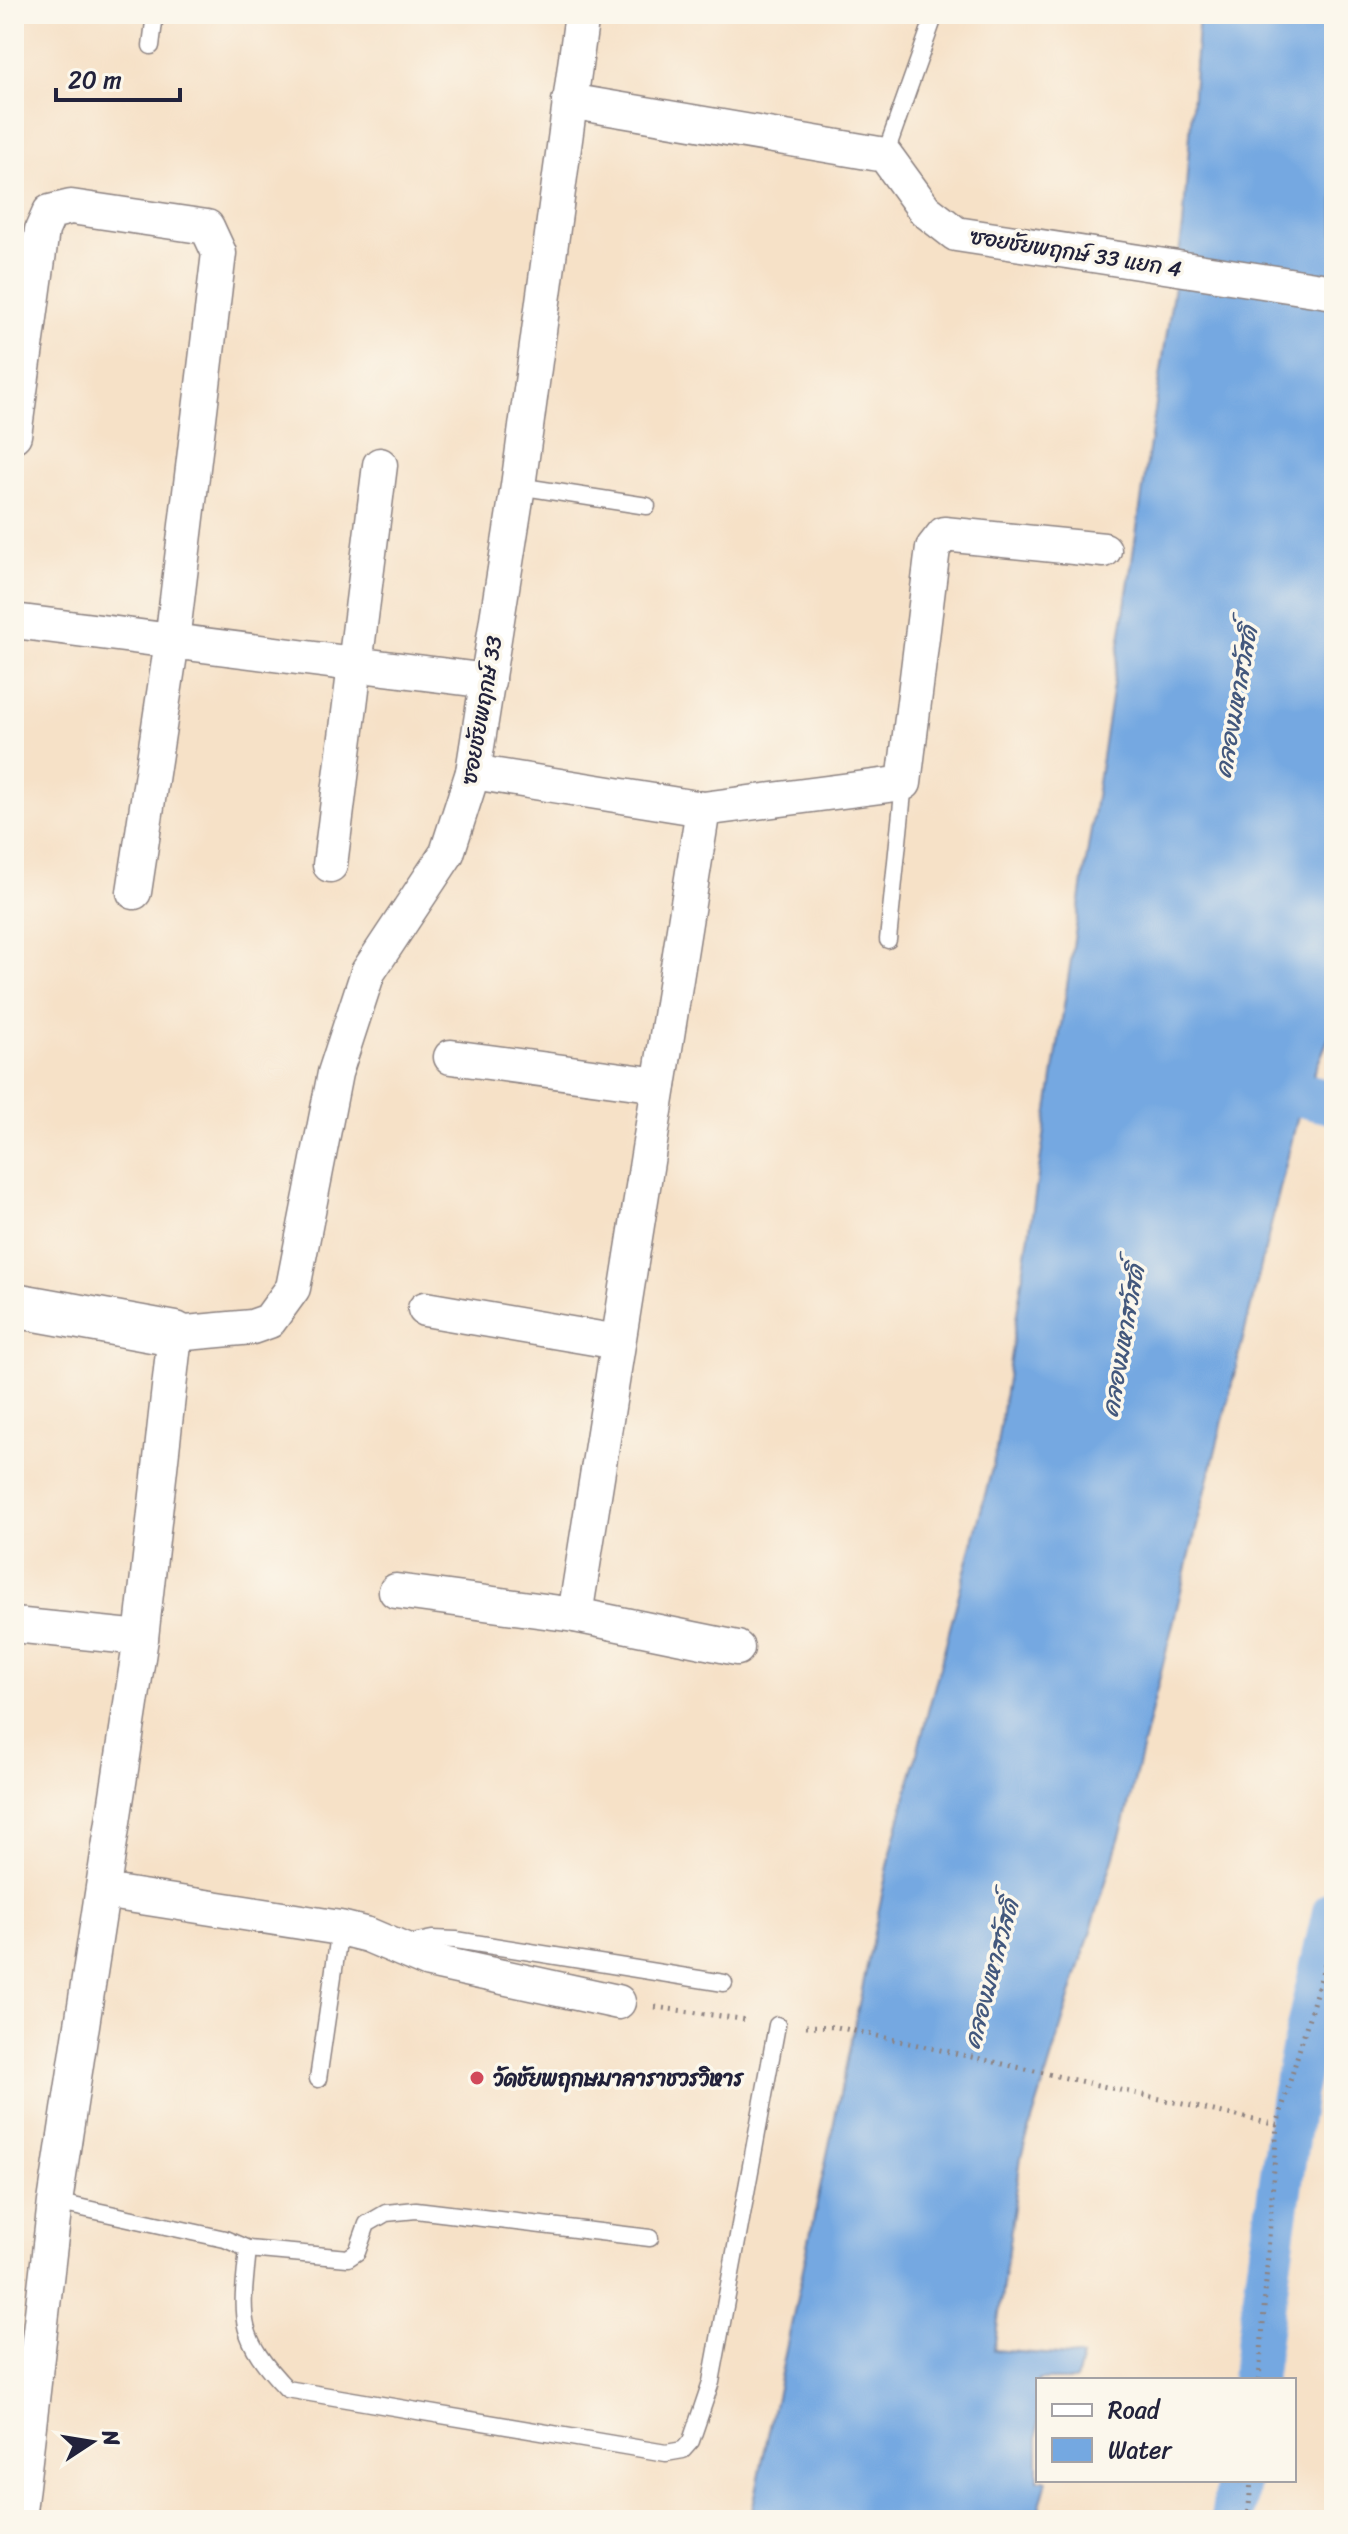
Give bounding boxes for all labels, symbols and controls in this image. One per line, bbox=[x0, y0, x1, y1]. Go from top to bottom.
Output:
scale bar bbox=[56, 52, 180, 102]
text: 20 m bbox=[68, 59, 122, 101]
street label: ซอยชัยพฤกษ์ 33 แยก 4 bbox=[967, 217, 1185, 289]
water label: คลองมหาสวัสดิ์ bbox=[1202, 611, 1272, 781]
street label: ซอยชัยพฤกษ์ 33 bbox=[449, 633, 514, 788]
water label: คลองมหาสวัสดิ์ bbox=[1089, 1250, 1159, 1420]
water label: คลองมหาสวัสดิ์ bbox=[951, 1883, 1034, 2053]
place label: วัดชัยพฤกษมาลาราชวรวิหาร bbox=[493, 2059, 744, 2098]
marker: วัดชัยพฤกษมาลาราชวรวิหาร bbox=[468, 2069, 486, 2087]
legend bbox=[1036, 2378, 1296, 2482]
text: Road bbox=[1108, 2389, 1162, 2431]
north arrow bbox=[52, 2402, 132, 2482]
text: N bbox=[90, 2425, 132, 2450]
text: Water bbox=[1108, 2429, 1173, 2471]

